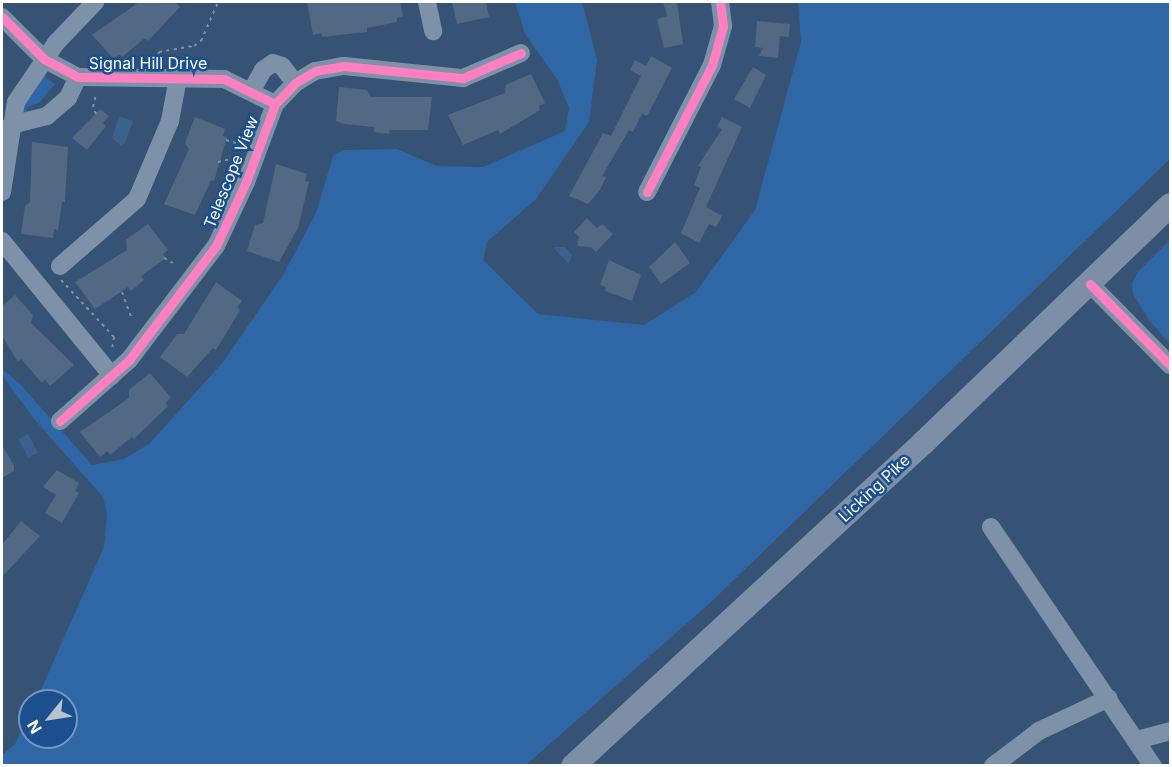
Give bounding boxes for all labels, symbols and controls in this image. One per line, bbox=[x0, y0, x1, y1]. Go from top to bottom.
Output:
street label: Signal Hill Drive bbox=[89, 53, 207, 73]
street label: Telescope View bbox=[200, 113, 262, 231]
street label: Licking Pike bbox=[834, 450, 914, 526]
north arrow bbox=[18, 689, 78, 749]
text: N bbox=[22, 717, 46, 737]

